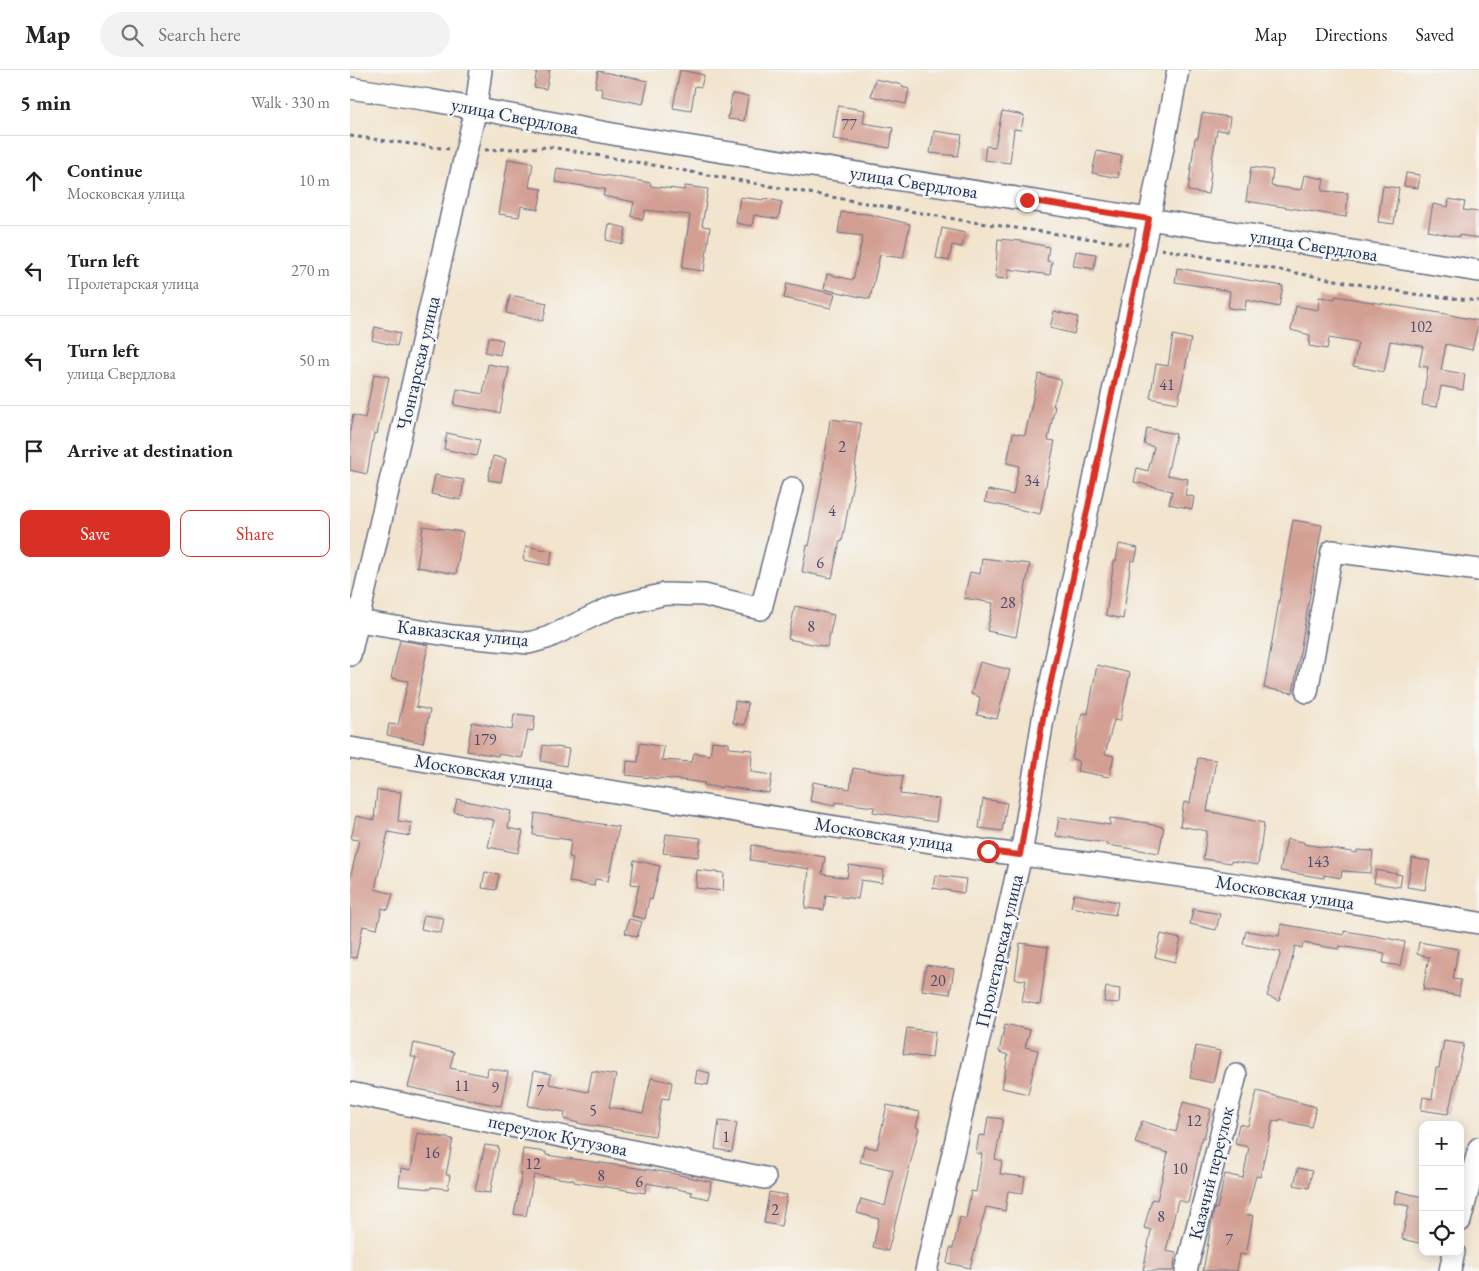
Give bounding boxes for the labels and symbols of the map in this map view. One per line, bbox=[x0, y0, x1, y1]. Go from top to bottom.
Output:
street label: улица Свердлова bbox=[449, 91, 581, 141]
house number: 77 bbox=[841, 114, 857, 135]
street label: улица Свердлова bbox=[848, 160, 980, 205]
route end bbox=[1016, 189, 1039, 212]
street label: улица Свердлова bbox=[1248, 223, 1380, 268]
street label: Чонгарская улица bbox=[390, 293, 446, 432]
house number: 102 bbox=[1409, 316, 1433, 337]
house number: 41 bbox=[1159, 374, 1175, 395]
house number: 2 bbox=[838, 436, 846, 457]
house number: 34 bbox=[1024, 470, 1040, 491]
house number: 4 bbox=[828, 500, 836, 521]
house number: 6 bbox=[816, 552, 824, 573]
house number: 28 bbox=[1000, 592, 1016, 613]
street label: Кавказская улица bbox=[396, 614, 530, 652]
house number: 8 bbox=[807, 616, 815, 637]
house number: 179 bbox=[473, 729, 497, 750]
street label: Московская улица bbox=[413, 748, 556, 794]
street label: Московская улица bbox=[813, 811, 956, 857]
route start bbox=[977, 840, 1000, 863]
house number: 143 bbox=[1306, 851, 1330, 872]
street label: Московская улица bbox=[1214, 869, 1357, 915]
street label: Пролетарская улица bbox=[969, 871, 1029, 1030]
house number: 20 bbox=[930, 970, 946, 991]
house number: 11 bbox=[454, 1075, 470, 1096]
house number: 9 bbox=[491, 1077, 499, 1098]
house number: 7 bbox=[536, 1080, 544, 1101]
house number: 5 bbox=[589, 1100, 597, 1121]
street label: Казачий переулок bbox=[1182, 1104, 1240, 1242]
street label: переулок Кутузова bbox=[486, 1108, 630, 1162]
house number: 12 bbox=[1186, 1110, 1202, 1131]
house number: 1 bbox=[722, 1126, 730, 1147]
house number: 16 bbox=[424, 1142, 440, 1163]
house number: 12 bbox=[525, 1153, 541, 1174]
house number: 10 bbox=[1172, 1158, 1188, 1179]
house number: 8 bbox=[597, 1165, 605, 1186]
house number: 6 bbox=[635, 1171, 643, 1192]
house number: 2 bbox=[771, 1199, 779, 1220]
house number: 8 bbox=[1157, 1206, 1165, 1227]
house number: 7 bbox=[1225, 1229, 1233, 1250]

